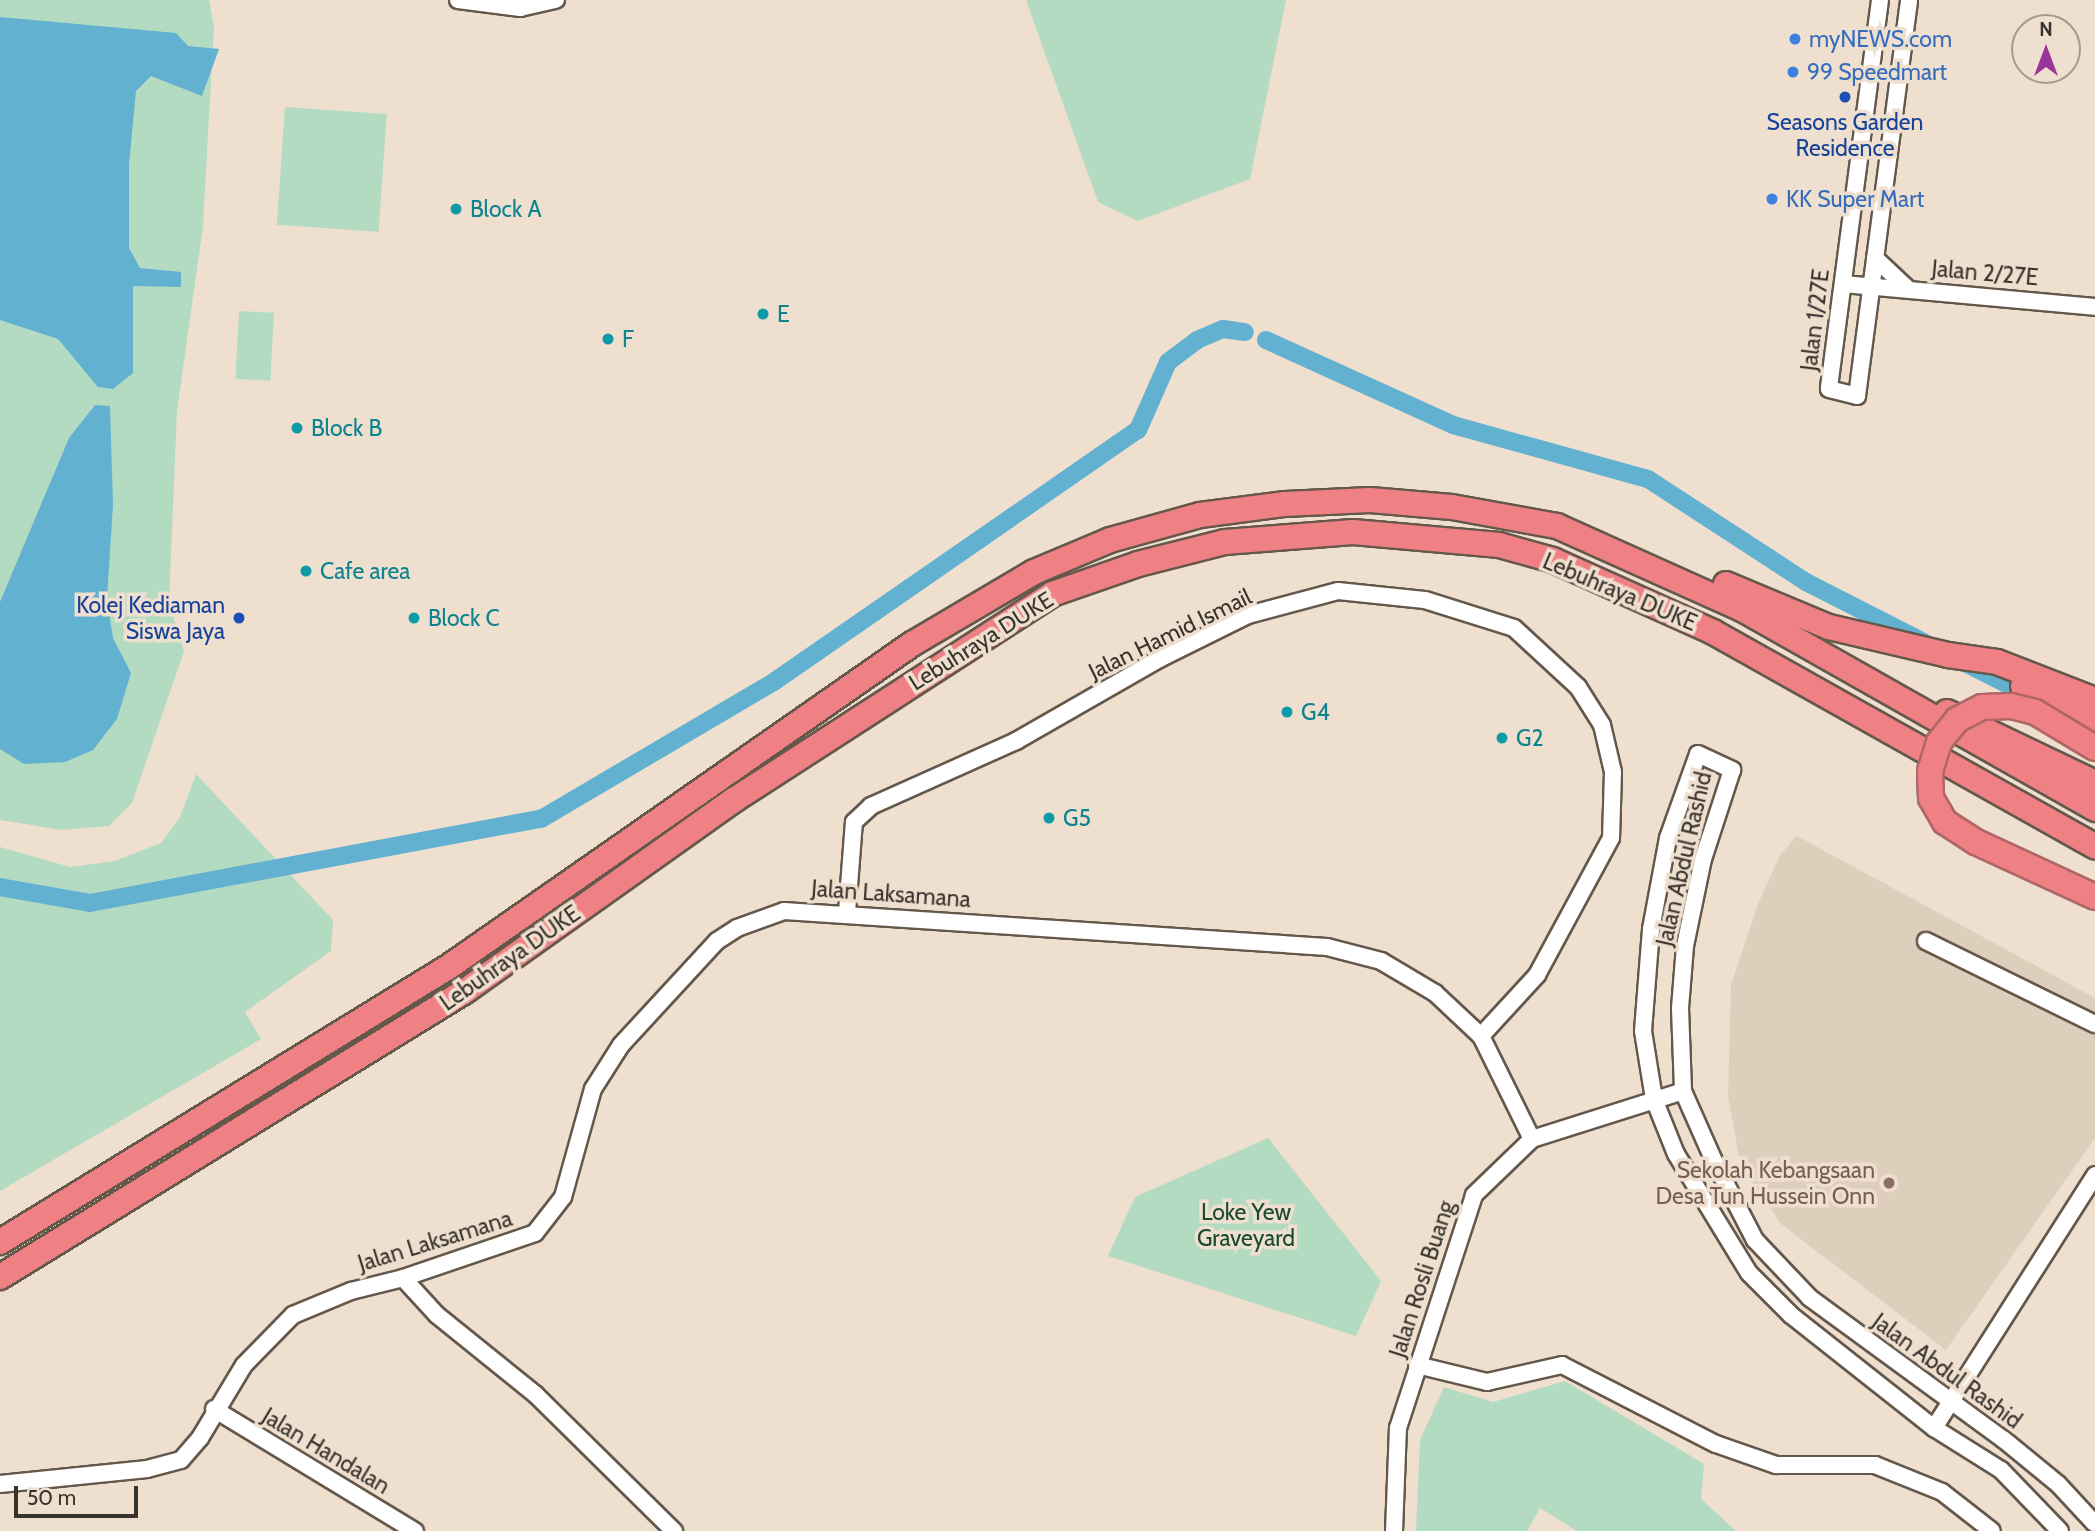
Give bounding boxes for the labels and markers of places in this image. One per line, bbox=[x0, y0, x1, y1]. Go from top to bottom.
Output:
place label: myNEWS.com bbox=[1809, 25, 1952, 53]
marker: myNEWS.com bbox=[1787, 31, 1803, 47]
place label: 99 Speedmart bbox=[1807, 58, 1947, 86]
marker: 99 Speedmart bbox=[1785, 64, 1801, 80]
marker: Seasons Garden Residence bbox=[1837, 89, 1853, 105]
place label: Seasons Garden Residence bbox=[1767, 108, 1923, 162]
place label: KK Super Mart bbox=[1786, 185, 1924, 213]
marker: KK Super Mart bbox=[1764, 191, 1780, 207]
place label: Block A bbox=[470, 195, 542, 223]
marker: Block A bbox=[448, 201, 464, 217]
place label: E bbox=[777, 300, 790, 328]
marker: E bbox=[755, 306, 771, 322]
place label: F bbox=[622, 325, 634, 353]
marker: F bbox=[600, 331, 616, 347]
place label: Block B bbox=[311, 414, 382, 442]
marker: Block B bbox=[289, 420, 305, 436]
place label: Cafe area bbox=[320, 557, 410, 585]
marker: Cafe area bbox=[298, 563, 314, 579]
place label: Kolej Kediaman Siswa Jaya bbox=[76, 591, 225, 645]
place label: Block C bbox=[428, 604, 500, 632]
marker: Kolej Kediaman Siswa Jaya bbox=[231, 610, 247, 626]
marker: Block C bbox=[406, 610, 422, 626]
place label: G4 bbox=[1301, 698, 1330, 726]
marker: G4 bbox=[1279, 704, 1295, 720]
place label: G2 bbox=[1516, 724, 1544, 752]
marker: G2 bbox=[1494, 730, 1510, 746]
place label: G5 bbox=[1063, 804, 1091, 832]
marker: G5 bbox=[1041, 810, 1057, 826]
place label: Sekolah Kebangsaan Desa Tun Hussein Onn bbox=[1656, 1156, 1875, 1210]
marker: Sekolah Kebangsaan Desa Tun Hussein Onn bbox=[1881, 1175, 1897, 1191]

